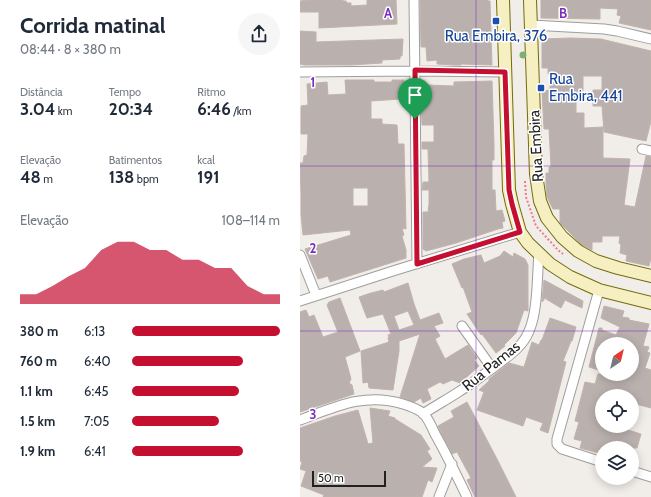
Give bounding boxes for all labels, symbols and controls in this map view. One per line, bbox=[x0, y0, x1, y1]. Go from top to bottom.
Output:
text: A bbox=[384, 5, 393, 21]
text: B bbox=[559, 5, 567, 21]
text: Corrida matinal bbox=[20, 12, 166, 39]
button: share bbox=[238, 13, 280, 55]
marker: Rua Embira, 376 bbox=[491, 16, 501, 26]
place label: Rua Embira, 376 bbox=[445, 27, 547, 45]
text: 08:44 · 8 × 380 m bbox=[20, 41, 121, 57]
place label: Rua Embira, 441 bbox=[549, 70, 623, 105]
text: 1 bbox=[311, 74, 315, 90]
pin bbox=[398, 78, 432, 119]
marker: Rua Embira, 441 bbox=[536, 83, 546, 93]
icon: arrive bbox=[404, 84, 426, 106]
text: Distância bbox=[20, 85, 63, 99]
text: Tempo bbox=[109, 85, 141, 99]
text: Ritmo bbox=[197, 85, 226, 99]
text: 3.04 bbox=[20, 99, 55, 119]
text: 20:34 bbox=[109, 99, 153, 119]
text: 6:46 bbox=[197, 99, 231, 119]
text: km bbox=[55, 104, 72, 118]
text: /km bbox=[231, 104, 251, 118]
street label: Rua Embira bbox=[525, 109, 547, 182]
text: Elevação bbox=[20, 153, 61, 167]
text: Batimentos bbox=[109, 153, 162, 167]
text: kcal bbox=[197, 153, 215, 167]
text: 48 bbox=[20, 167, 41, 187]
text: 138 bbox=[109, 167, 134, 187]
text: 191 bbox=[197, 167, 219, 187]
text: m bbox=[41, 172, 53, 186]
text: bpm bbox=[134, 172, 159, 186]
text: Elevação bbox=[20, 212, 69, 228]
text: 108–114 m bbox=[222, 212, 280, 228]
text: 2 bbox=[310, 240, 317, 256]
text: 380 m bbox=[20, 323, 58, 339]
text: 6:13 bbox=[84, 323, 105, 339]
street label: Rua Pamas bbox=[458, 337, 524, 395]
north arrow bbox=[595, 337, 639, 381]
map controls bbox=[595, 337, 639, 485]
text: 760 m bbox=[20, 353, 57, 369]
text: 6:40 bbox=[84, 353, 111, 369]
text: 1.1 km bbox=[20, 383, 53, 399]
text: 6:45 bbox=[84, 383, 109, 399]
button: locate bbox=[595, 389, 639, 433]
text: 3 bbox=[309, 406, 317, 422]
text: 1.5 km bbox=[20, 413, 55, 429]
text: 7:05 bbox=[84, 413, 109, 429]
button: layers bbox=[595, 441, 639, 485]
text: 1.9 km bbox=[20, 443, 55, 459]
text: 6:41 bbox=[84, 443, 106, 459]
scale bar bbox=[312, 469, 386, 488]
text: 50 m bbox=[318, 471, 344, 485]

